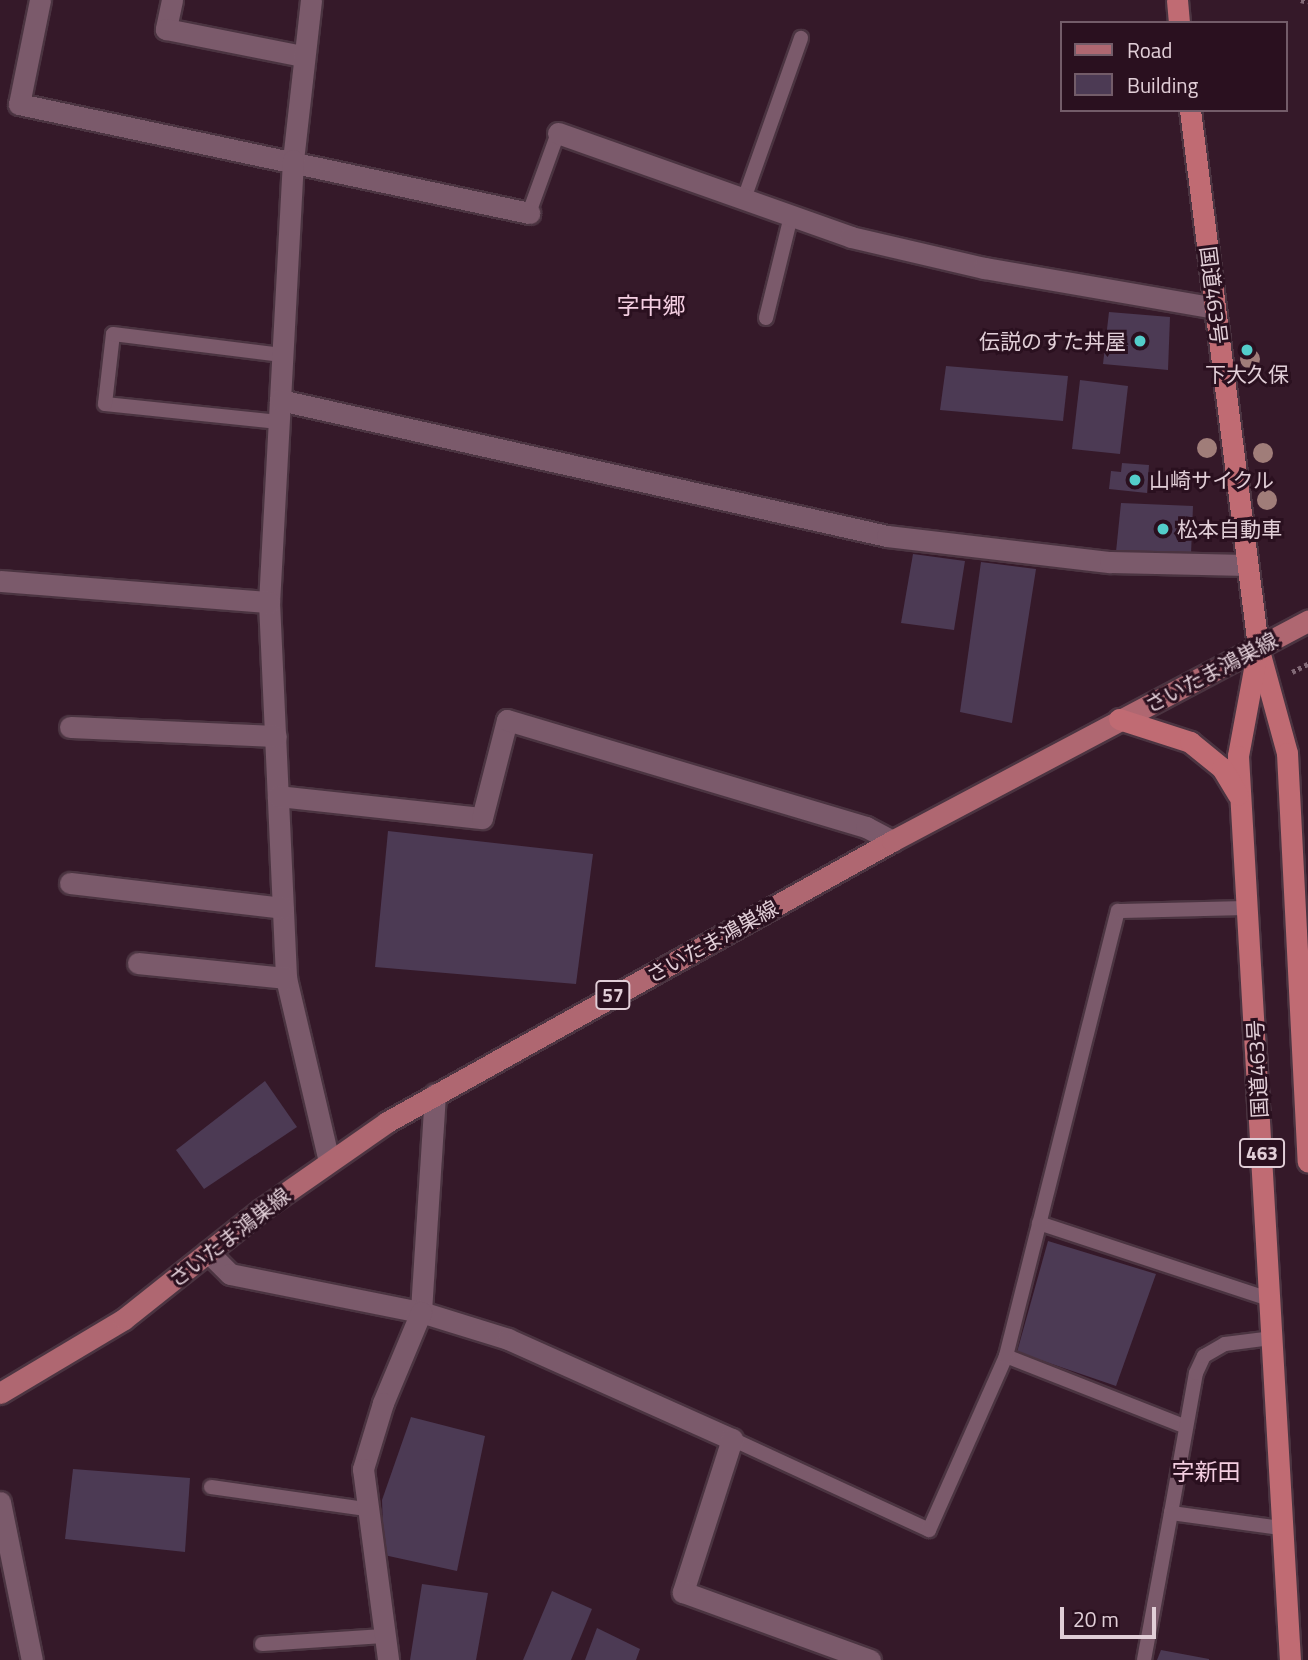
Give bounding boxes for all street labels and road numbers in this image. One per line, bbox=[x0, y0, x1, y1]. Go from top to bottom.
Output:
street label: 国道463号 bbox=[1196, 245, 1232, 345]
street label: さいたま鴻巣線 bbox=[1140, 626, 1282, 718]
street label: さいたま鴻巣線 bbox=[642, 894, 782, 988]
road number: 57 bbox=[594, 979, 632, 1010]
street label: 国道463号 bbox=[1242, 1019, 1272, 1119]
road number: 463 bbox=[1238, 1138, 1286, 1168]
street label: さいたま鴻巣線 bbox=[163, 1182, 295, 1292]

